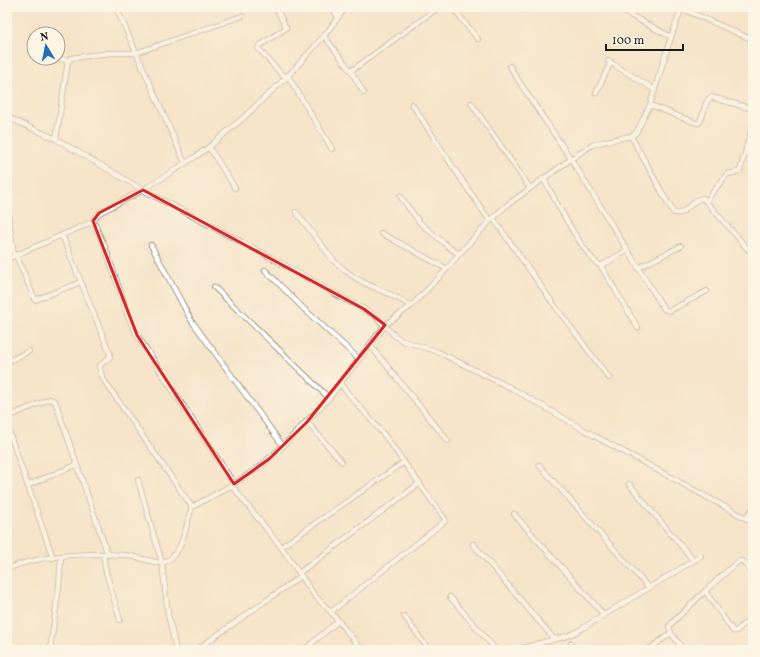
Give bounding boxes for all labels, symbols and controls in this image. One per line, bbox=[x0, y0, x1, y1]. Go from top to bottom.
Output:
north arrow bbox=[26, 26, 66, 66]
scale bar bbox=[606, 26, 683, 52]
text: N bbox=[39, 30, 50, 46]
text: 100 m bbox=[612, 33, 645, 49]

